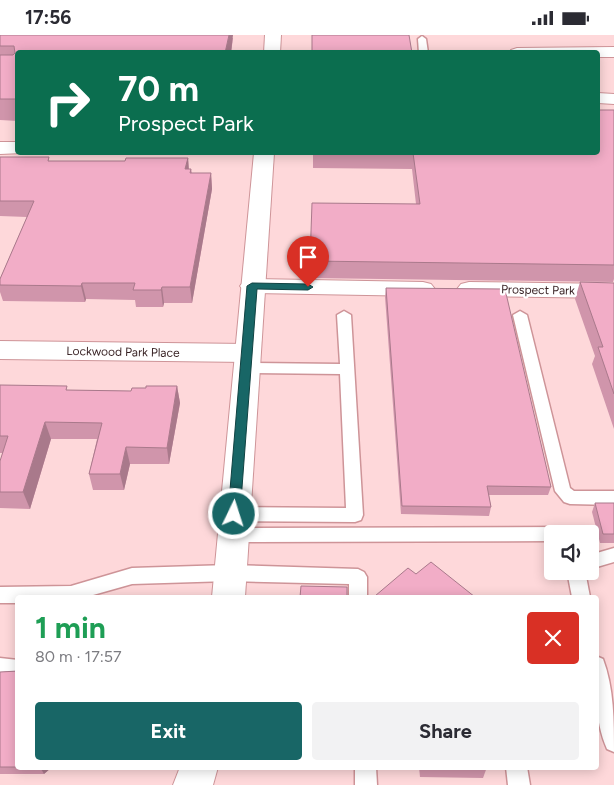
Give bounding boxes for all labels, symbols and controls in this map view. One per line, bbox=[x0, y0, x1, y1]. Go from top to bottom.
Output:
text: 17:56 bbox=[25, 6, 71, 29]
text: 70 m bbox=[118, 68, 199, 110]
icon: right bbox=[35, 70, 100, 135]
text: Prospect Park bbox=[118, 110, 254, 137]
pin bbox=[287, 236, 329, 287]
icon: arrive bbox=[294, 243, 322, 271]
street label: Prospect Park bbox=[501, 282, 575, 298]
street label: Lockwood Park Place bbox=[66, 344, 180, 360]
position arrow bbox=[207, 487, 259, 539]
map controls bbox=[544, 525, 599, 580]
button: sound bbox=[544, 525, 599, 580]
text: 1 min bbox=[35, 609, 106, 646]
button: close bbox=[527, 612, 579, 664]
text: 80 m · 17:57 bbox=[35, 647, 122, 666]
button: Exit bbox=[35, 702, 302, 760]
button: Share bbox=[312, 702, 579, 760]

